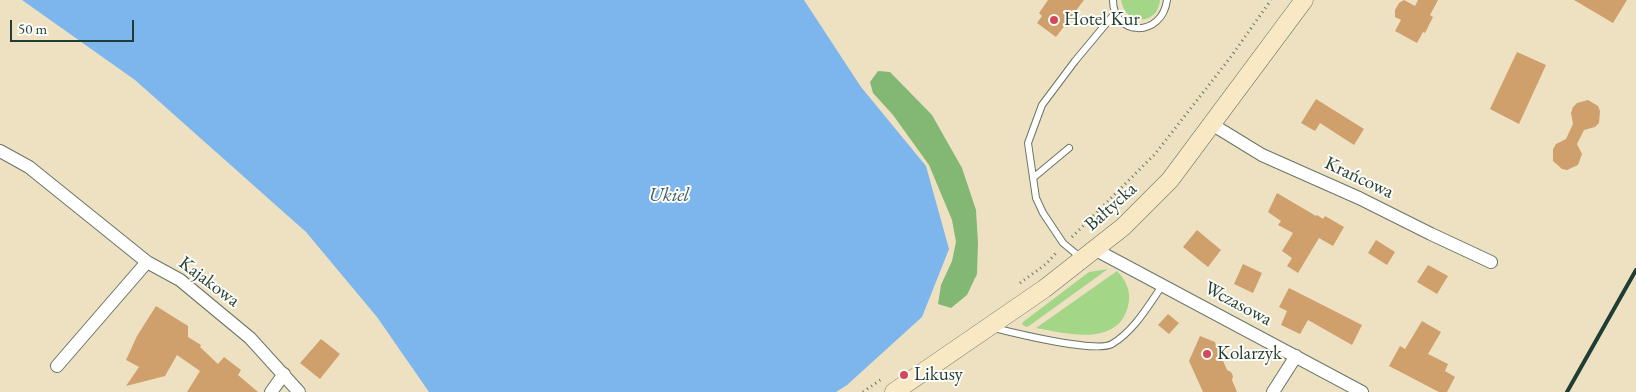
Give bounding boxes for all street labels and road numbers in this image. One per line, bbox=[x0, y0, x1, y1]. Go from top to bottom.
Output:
street label: Krańcowa bbox=[1321, 152, 1397, 204]
street label: Bałtycka bbox=[1080, 178, 1142, 236]
street label: Kajakowa bbox=[174, 252, 244, 312]
street label: Wczasowa bbox=[1200, 277, 1276, 331]

